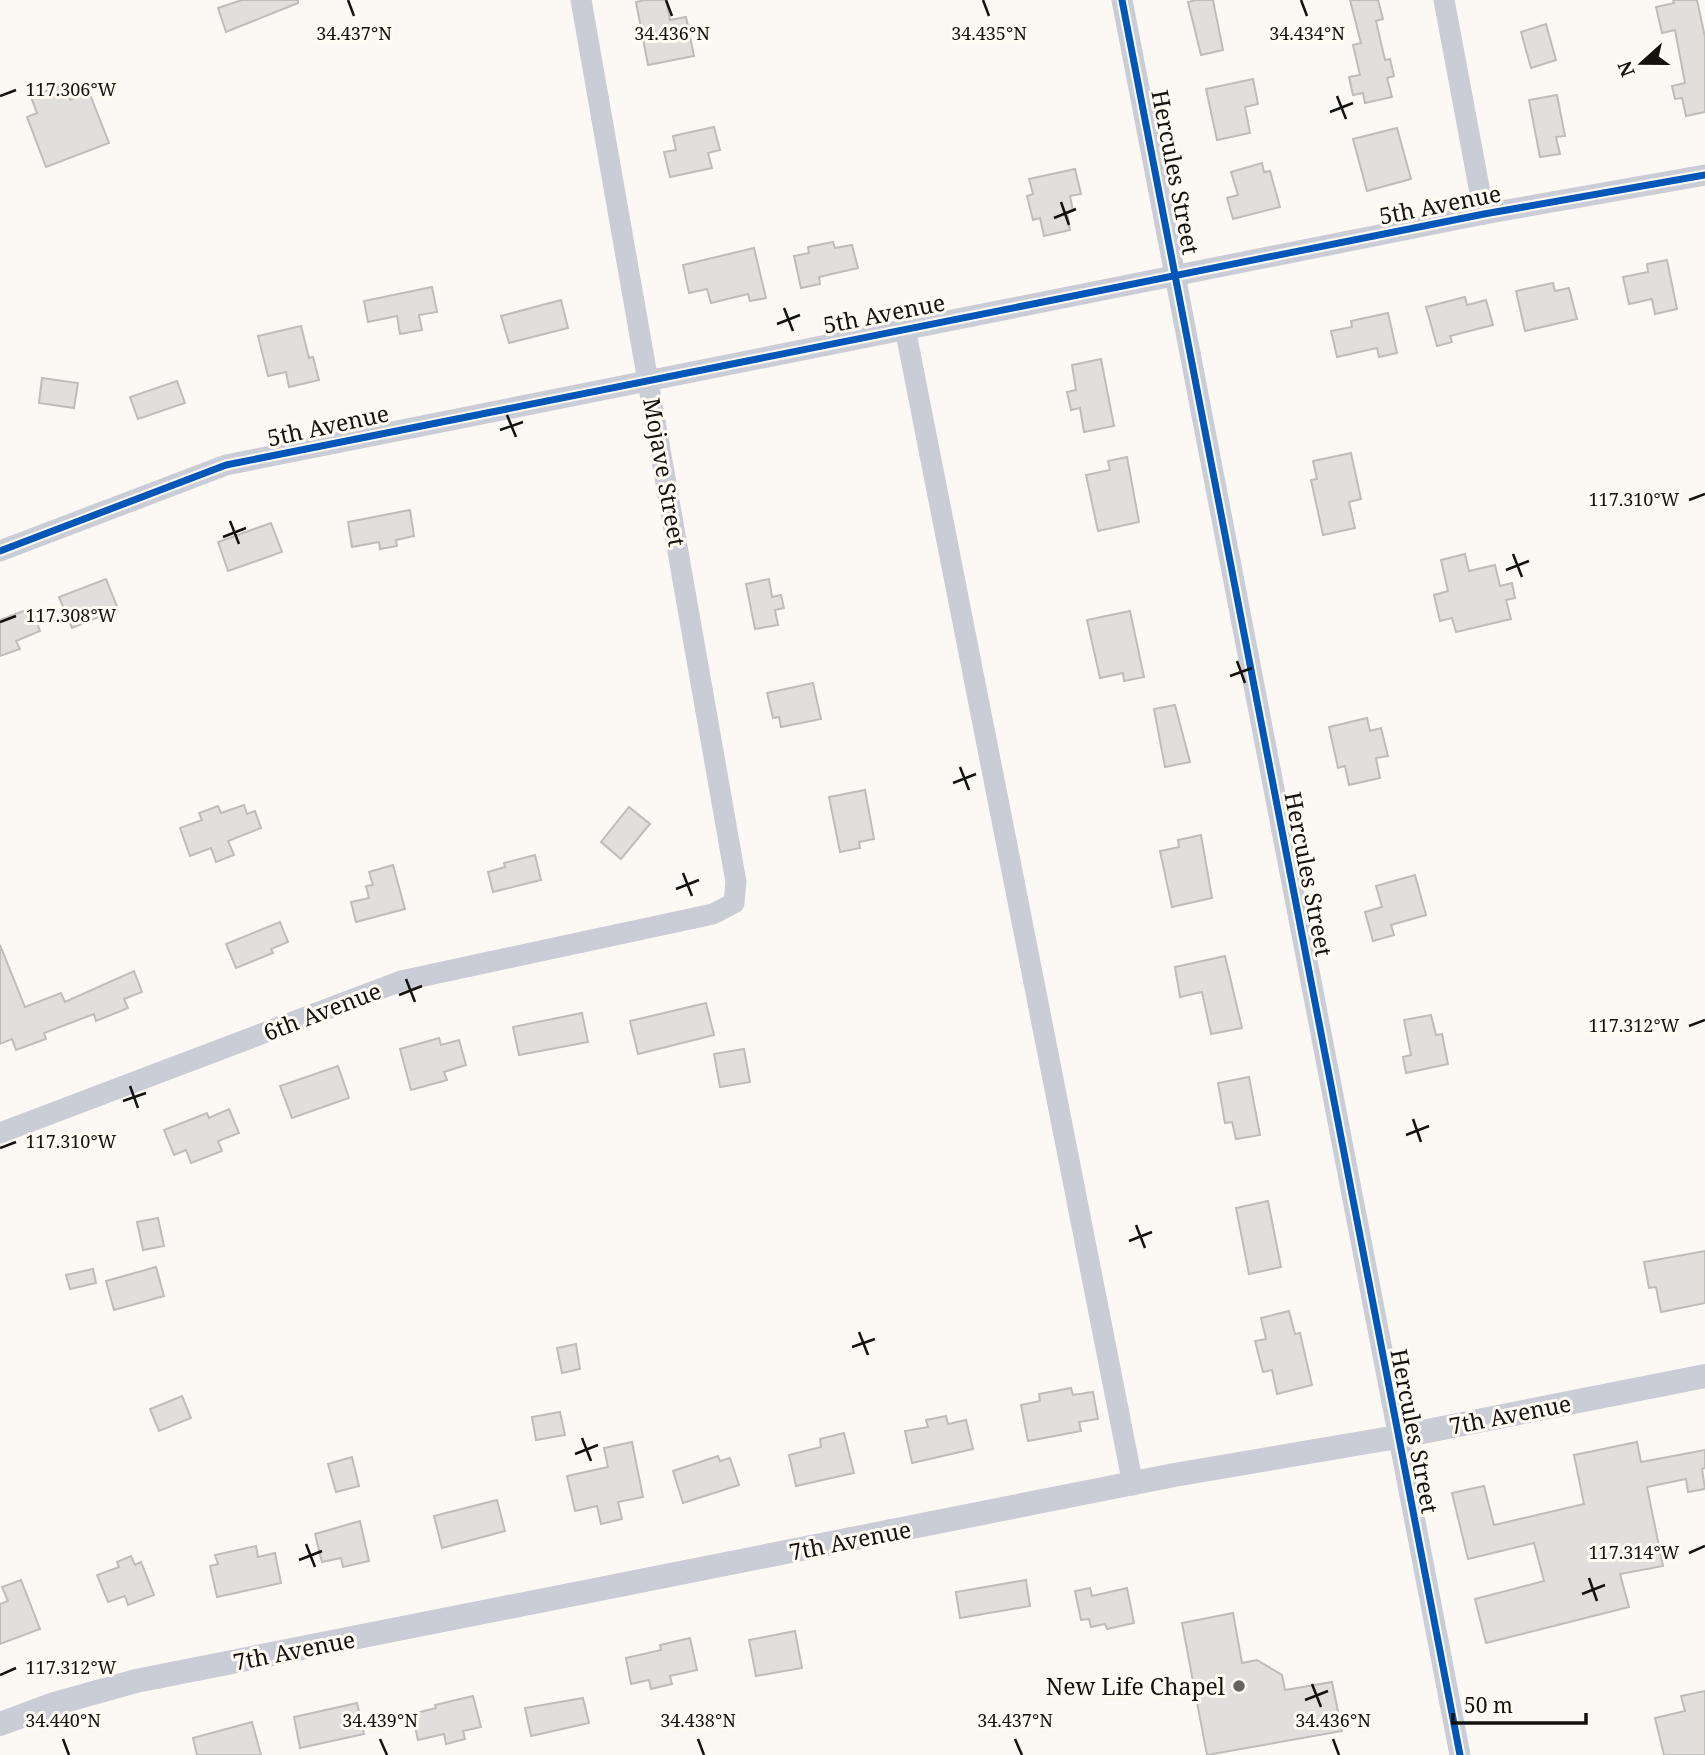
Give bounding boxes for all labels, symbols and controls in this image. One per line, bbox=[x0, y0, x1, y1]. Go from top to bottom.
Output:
text: 34.437°N bbox=[316, 21, 392, 45]
text: 34.436°N bbox=[634, 21, 710, 45]
text: 34.435°N bbox=[951, 21, 1027, 45]
text: 34.434°N bbox=[1269, 21, 1345, 45]
north arrow bbox=[1607, 28, 1677, 98]
text: N bbox=[1611, 57, 1641, 81]
text: 117.306°W bbox=[26, 77, 117, 101]
street label: Hercules Street bbox=[1144, 87, 1208, 257]
street label: 5th Avenue bbox=[1376, 176, 1504, 232]
street label: 5th Avenue bbox=[820, 285, 948, 341]
street label: Mojave Street bbox=[636, 395, 694, 549]
street label: 5th Avenue bbox=[264, 396, 392, 454]
text: 117.310°W bbox=[1589, 487, 1680, 511]
text: 117.308°W bbox=[26, 603, 117, 627]
street label: Hercules Street bbox=[1277, 789, 1341, 959]
street label: 6th Avenue bbox=[259, 974, 385, 1048]
text: 117.312°W bbox=[1589, 1013, 1680, 1037]
text: 117.310°W bbox=[26, 1129, 117, 1153]
street label: Hercules Street bbox=[1383, 1346, 1447, 1516]
street label: 7th Avenue bbox=[1446, 1386, 1574, 1442]
street label: 7th Avenue bbox=[786, 1512, 914, 1568]
text: 117.314°W bbox=[1589, 1540, 1680, 1564]
street label: 7th Avenue bbox=[230, 1622, 358, 1678]
text: 117.312°W bbox=[26, 1655, 117, 1679]
place label: New Life Chapel bbox=[1046, 1670, 1225, 1702]
marker: New Life Chapel bbox=[1231, 1678, 1247, 1694]
scale bar bbox=[1453, 1682, 1586, 1726]
text: 50 m bbox=[1464, 1691, 1513, 1719]
text: 34.440°N bbox=[25, 1708, 101, 1732]
text: 34.439°N bbox=[342, 1708, 418, 1732]
text: 34.438°N bbox=[660, 1708, 736, 1732]
text: 34.437°N bbox=[977, 1708, 1053, 1732]
text: 34.436°N bbox=[1295, 1708, 1371, 1732]

